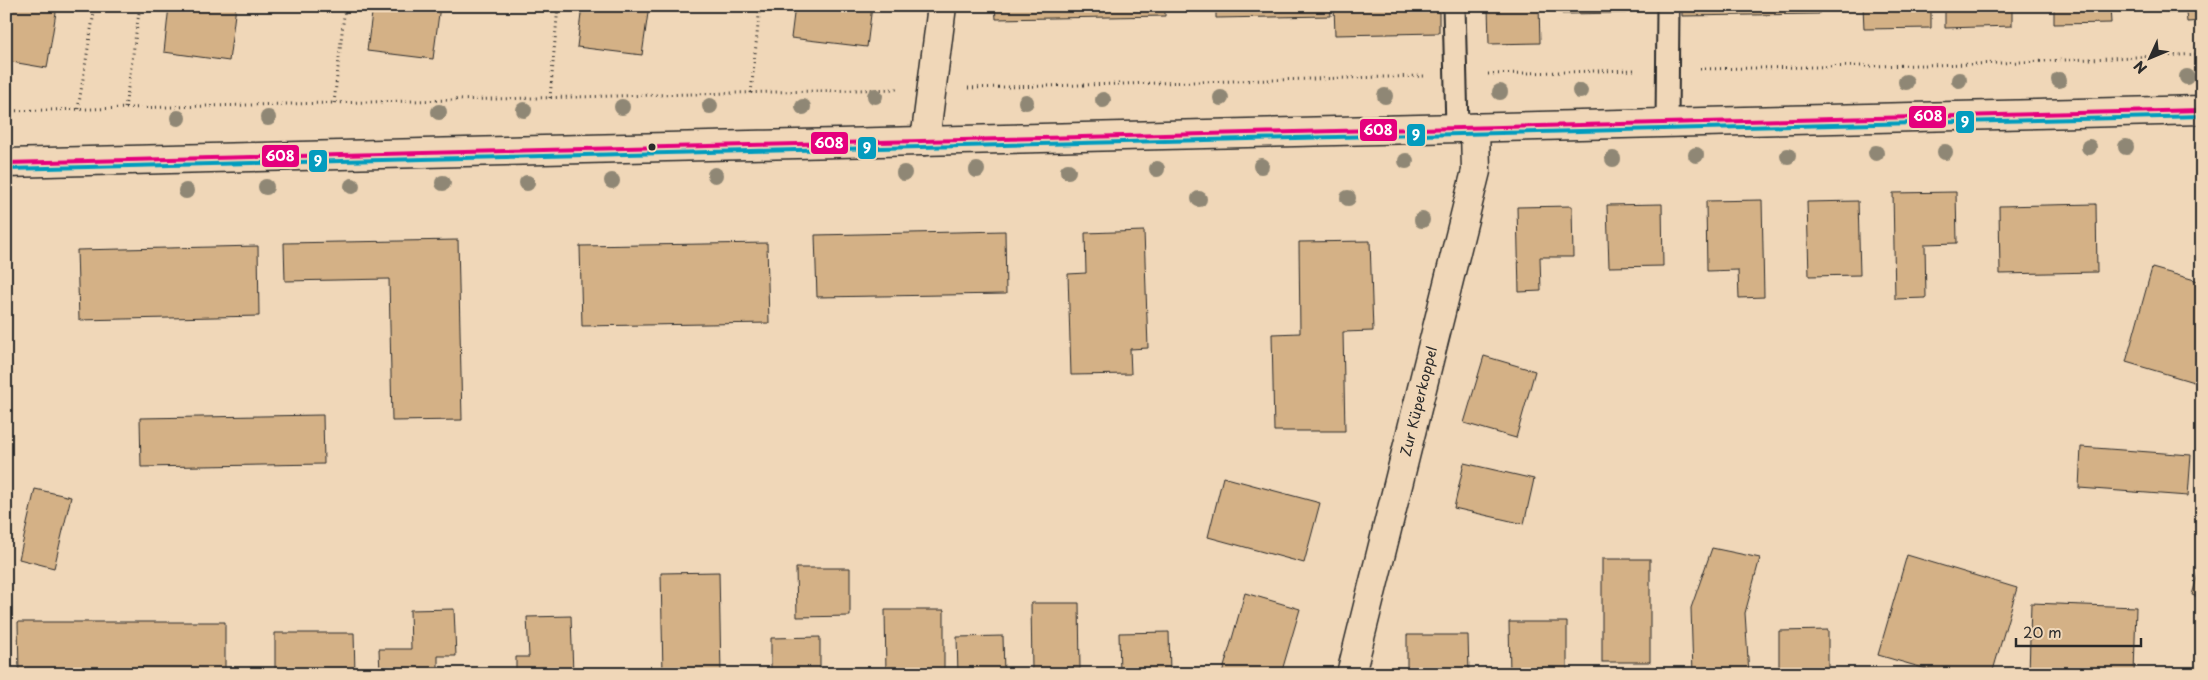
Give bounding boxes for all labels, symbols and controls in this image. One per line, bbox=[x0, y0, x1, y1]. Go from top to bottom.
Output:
north arrow bbox=[2126, 32, 2176, 82]
text: N bbox=[2129, 56, 2152, 79]
line badge: 608 bbox=[1908, 105, 1947, 129]
text: 608 bbox=[1913, 105, 1943, 126]
line badge: 9 bbox=[1955, 110, 1975, 134]
text: 9 bbox=[1961, 111, 1969, 132]
line badge: 608 bbox=[1359, 118, 1398, 142]
text: 608 bbox=[1363, 119, 1393, 140]
line badge: 9 bbox=[1406, 123, 1426, 147]
text: 9 bbox=[1412, 124, 1420, 145]
line badge: 608 bbox=[810, 131, 849, 155]
text: 608 bbox=[814, 132, 844, 153]
line badge: 9 bbox=[857, 136, 877, 160]
text: 9 bbox=[863, 137, 871, 158]
unlabelled marker bbox=[647, 142, 657, 152]
line badge: 608 bbox=[261, 144, 300, 168]
text: 608 bbox=[265, 145, 295, 166]
line badge: 9 bbox=[308, 149, 328, 173]
text: 9 bbox=[314, 150, 322, 171]
street label: Zur Küperkoppel bbox=[1395, 344, 1442, 458]
scale bar bbox=[2016, 615, 2140, 647]
text: 20 m bbox=[2023, 620, 2062, 643]

